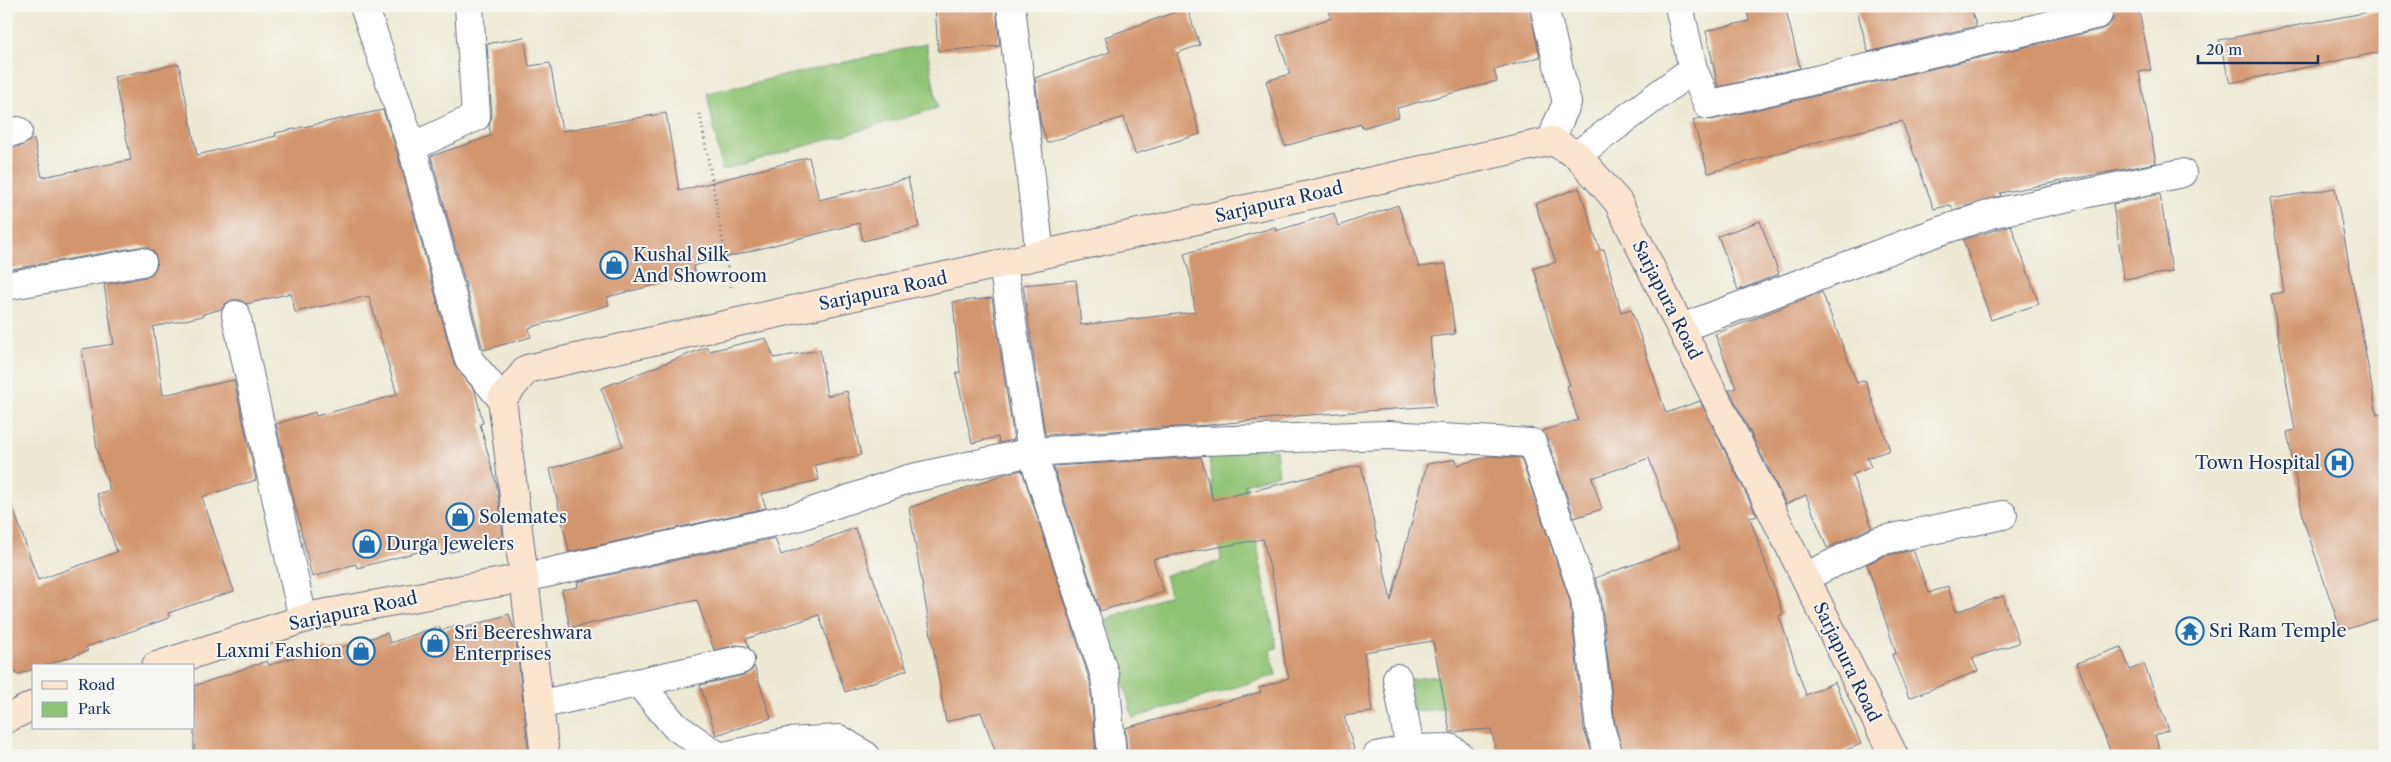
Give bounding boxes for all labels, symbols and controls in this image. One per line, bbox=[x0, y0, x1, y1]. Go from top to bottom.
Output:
scale bar bbox=[2198, 32, 2318, 64]
text: 20 m bbox=[2206, 40, 2242, 59]
street label: Sarjapura Road bbox=[1213, 177, 1345, 227]
street label: Sarjapura Road bbox=[1628, 237, 1706, 363]
place label: Kushal Silk And Showroom bbox=[632, 244, 767, 287]
shop icon: Kushal Silk And Showroom bbox=[599, 250, 629, 280]
street label: Sarjapura Road bbox=[817, 267, 949, 315]
hospital icon: Town Hospital bbox=[2324, 448, 2354, 478]
place label: Town Hospital bbox=[2195, 452, 2320, 474]
shop icon: Solemates bbox=[445, 502, 475, 532]
place label: Solemates bbox=[479, 506, 567, 528]
shop icon: Durga Jewelers bbox=[352, 529, 382, 559]
place label: Durga Jewelers bbox=[386, 533, 514, 555]
street label: Sarjapura Road bbox=[287, 587, 419, 635]
street label: Sarjapura Road bbox=[1808, 598, 1886, 726]
temple icon: Sri Ram Temple bbox=[2175, 616, 2205, 646]
place label: Sri Ram Temple bbox=[2209, 620, 2347, 642]
place label: Sri Beereshwara Enterprises bbox=[454, 622, 593, 665]
shop icon: Sri Beereshwara Enterprises bbox=[420, 628, 450, 658]
shop icon: Laxmi Fashion bbox=[346, 636, 376, 666]
place label: Laxmi Fashion bbox=[216, 640, 342, 662]
legend bbox=[32, 664, 195, 730]
text: Road bbox=[78, 675, 115, 694]
text: Park bbox=[78, 699, 112, 718]

